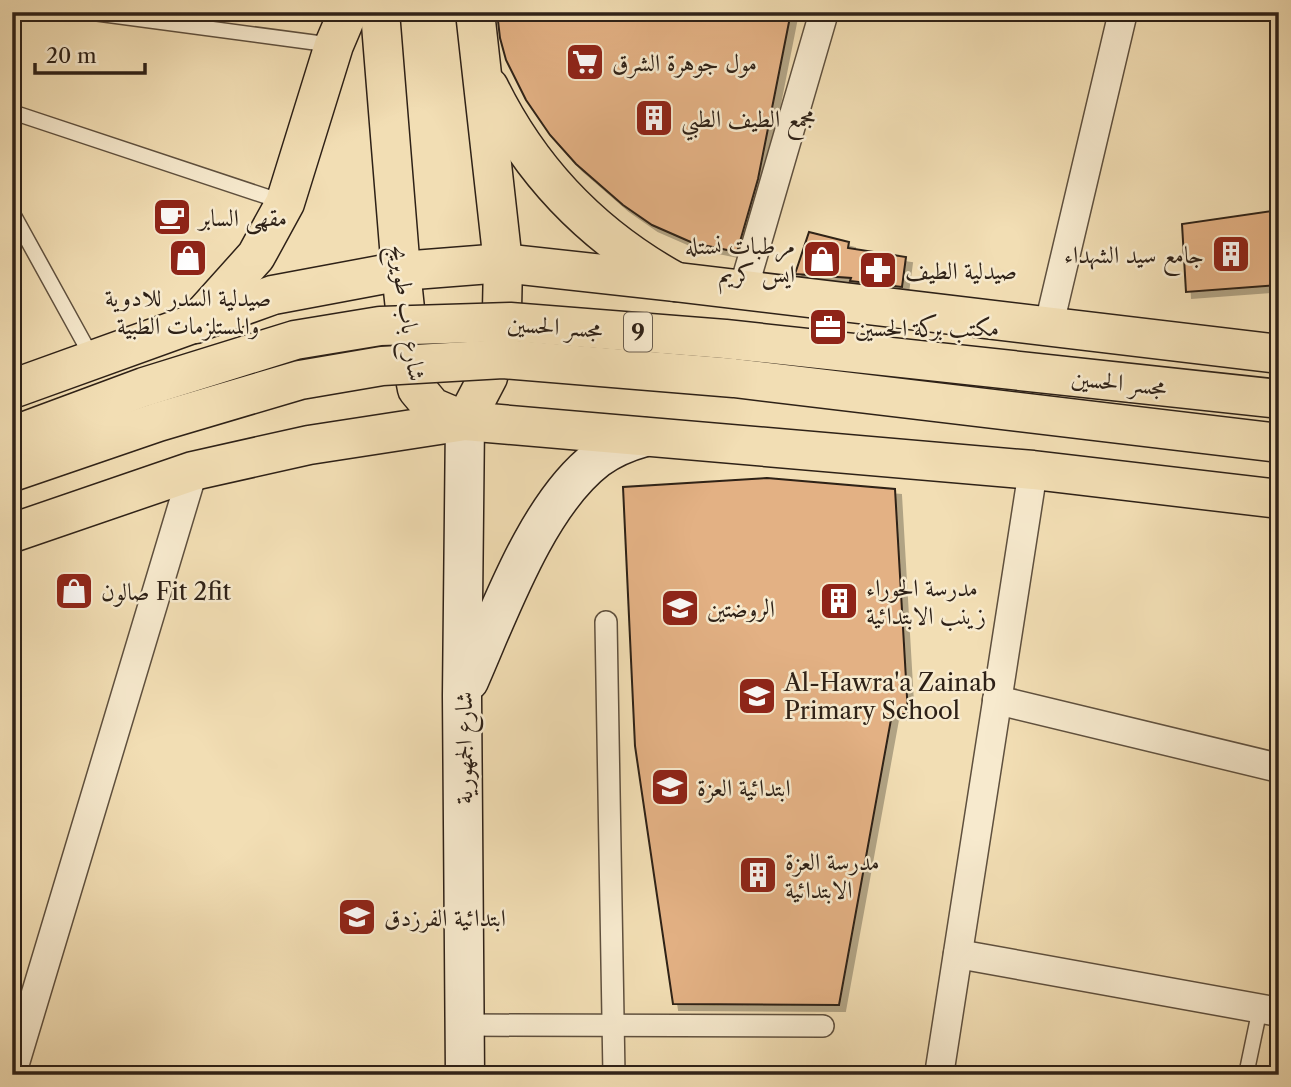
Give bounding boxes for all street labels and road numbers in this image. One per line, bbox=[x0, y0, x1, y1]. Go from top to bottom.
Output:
street label: شارع باب طويريج bbox=[378, 243, 432, 384]
street label: مجسر الحسين bbox=[506, 308, 604, 346]
road number: 9 bbox=[624, 312, 652, 352]
street label: مجسر الحسين bbox=[1070, 363, 1168, 403]
street label: شارع الجمهورية bbox=[449, 692, 484, 804]

